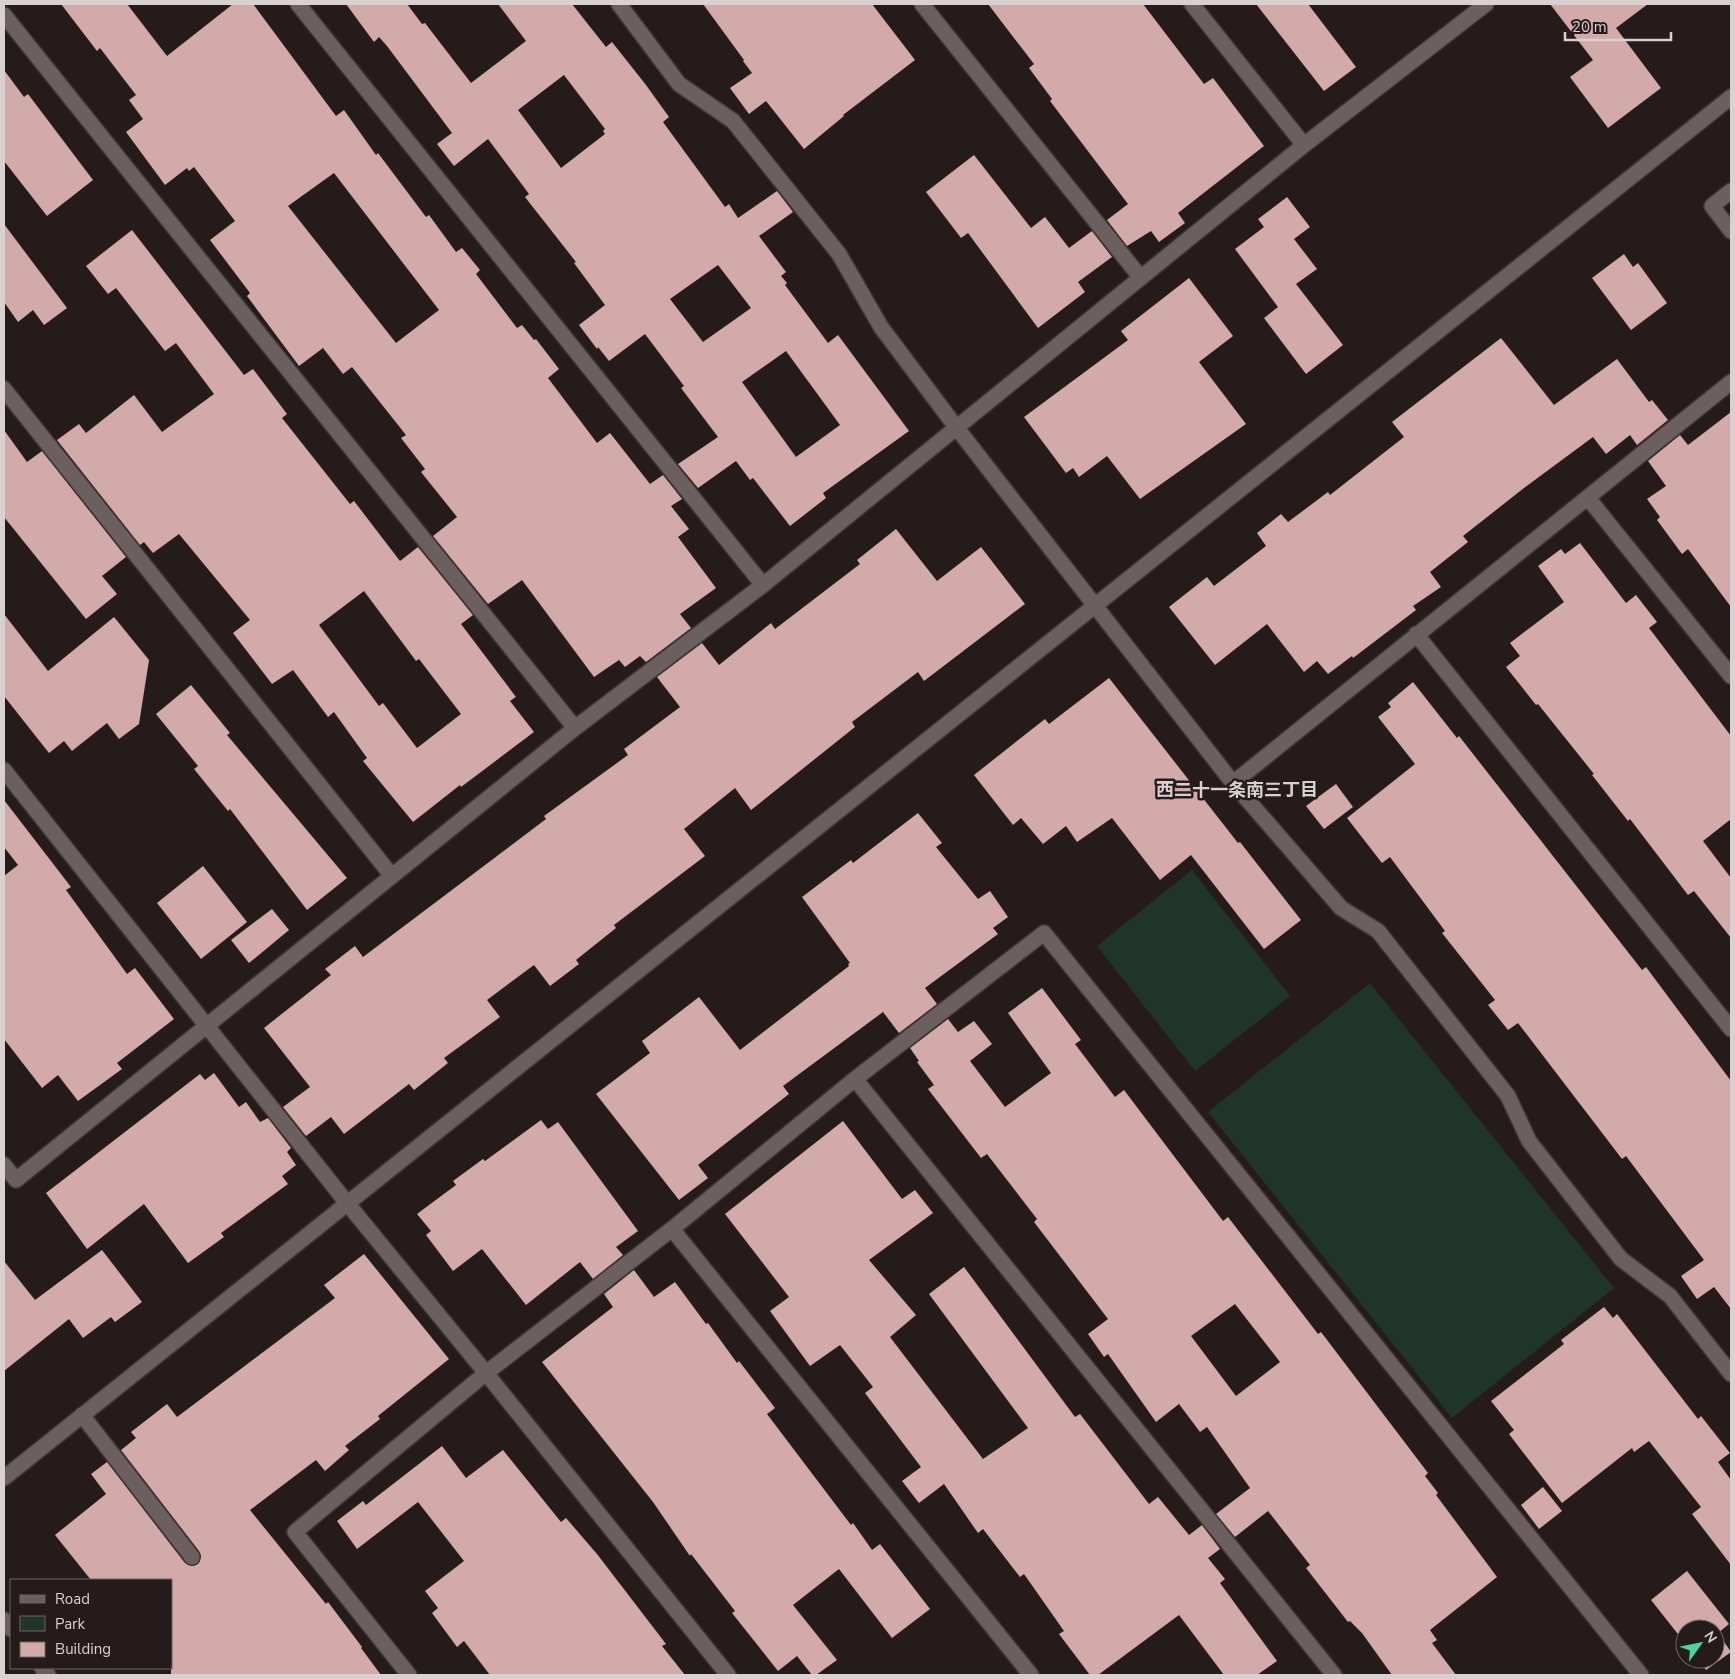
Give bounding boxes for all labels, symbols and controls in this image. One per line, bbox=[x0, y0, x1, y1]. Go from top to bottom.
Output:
scale bar bbox=[1565, 10, 1671, 42]
text: 20 m bbox=[1572, 17, 1607, 37]
district label: 西二十一条南三丁目 bbox=[1156, 778, 1318, 802]
legend bbox=[10, 1579, 172, 1669]
text: Road bbox=[55, 1589, 90, 1609]
text: Park bbox=[55, 1614, 85, 1634]
north arrow bbox=[1675, 1619, 1725, 1669]
text: N bbox=[1700, 1628, 1721, 1647]
text: Building bbox=[55, 1639, 111, 1659]

